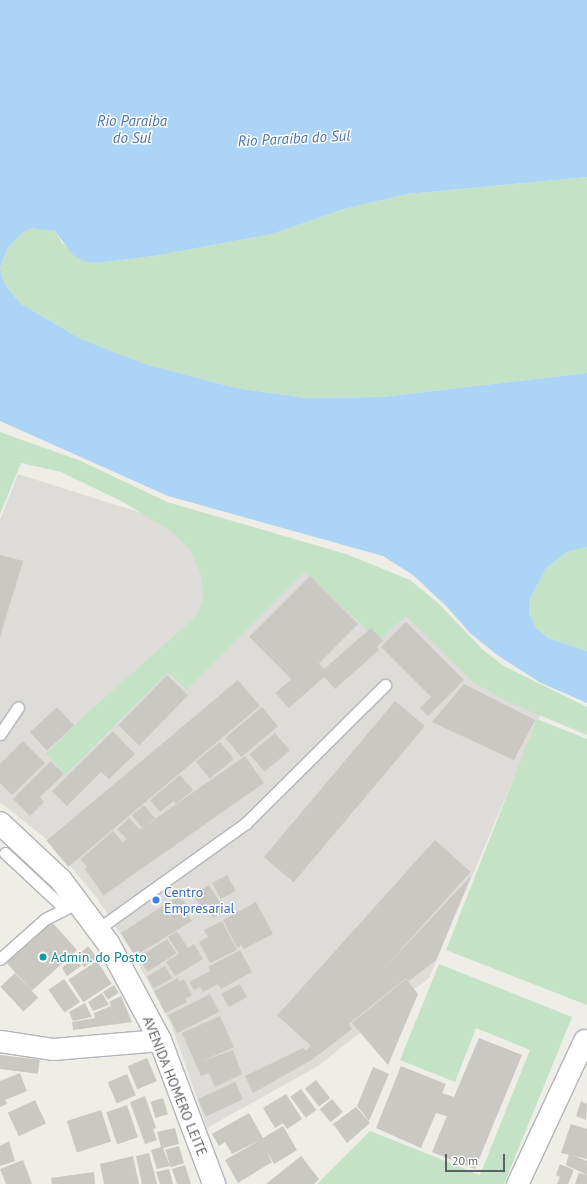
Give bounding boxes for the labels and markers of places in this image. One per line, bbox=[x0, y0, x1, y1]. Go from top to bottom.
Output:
place label: Centro Empresarial bbox=[164, 884, 235, 916]
marker: Centro Empresarial bbox=[151, 895, 161, 905]
place label: Admin. do Posto bbox=[51, 949, 148, 965]
marker: Admin. do Posto bbox=[38, 952, 48, 962]

